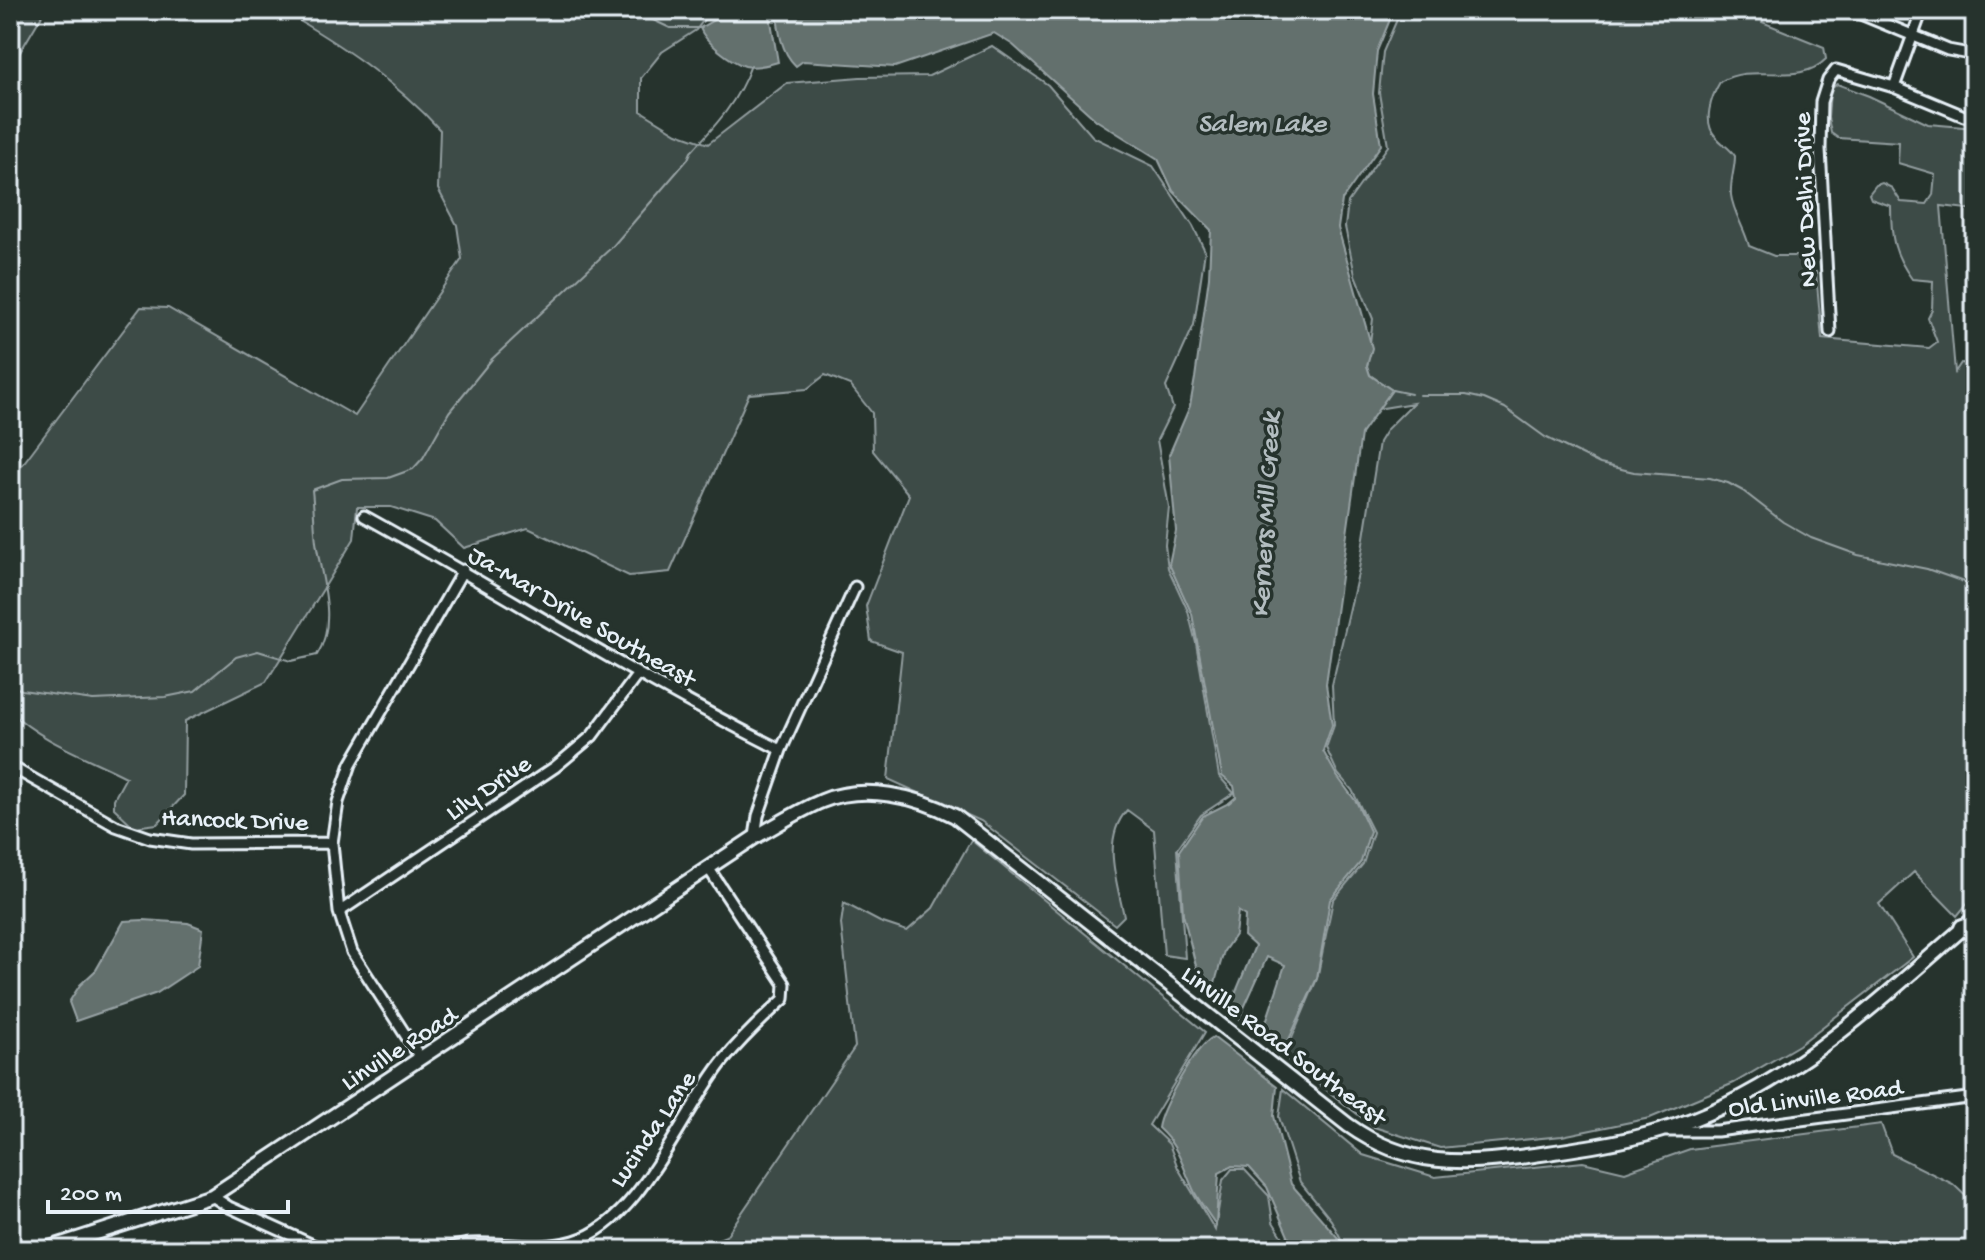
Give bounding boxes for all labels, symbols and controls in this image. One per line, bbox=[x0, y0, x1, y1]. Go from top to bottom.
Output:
water label: Salem Lake bbox=[1198, 109, 1328, 142]
street label: New Delhi Drive bbox=[1789, 111, 1826, 288]
water label: Kerners Mill Creek bbox=[1246, 409, 1289, 619]
street label: Ja-Mar Drive Southeast bbox=[462, 541, 702, 698]
street label: Lily Drive bbox=[441, 750, 539, 830]
street label: Hancock Drive bbox=[161, 804, 310, 841]
street label: Linville Road Southeast bbox=[1174, 960, 1393, 1136]
street label: Linville Road bbox=[336, 1001, 466, 1100]
street label: Lucinda Lane bbox=[604, 1066, 705, 1195]
street label: Old Linville Road bbox=[1727, 1074, 1906, 1127]
scale bar bbox=[48, 1164, 288, 1214]
text: 200 m bbox=[60, 1181, 122, 1210]

